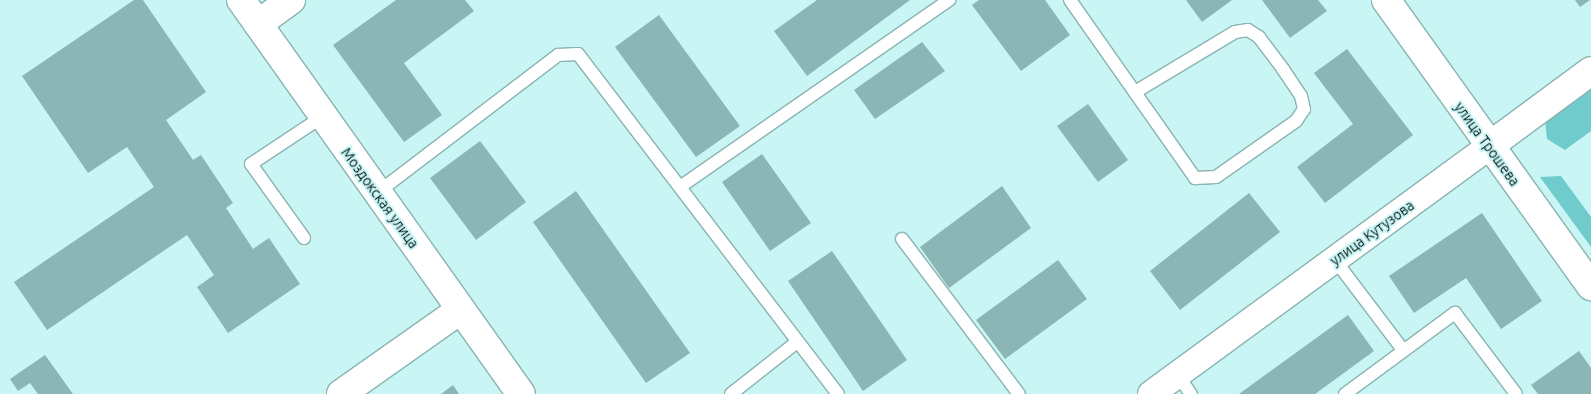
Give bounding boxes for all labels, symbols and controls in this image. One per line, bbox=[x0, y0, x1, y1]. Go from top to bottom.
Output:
street label: улица Трошева bbox=[1451, 99, 1523, 189]
street label: Моздокская улица bbox=[338, 144, 422, 252]
street label: улица Кутузова bbox=[1327, 197, 1417, 269]

